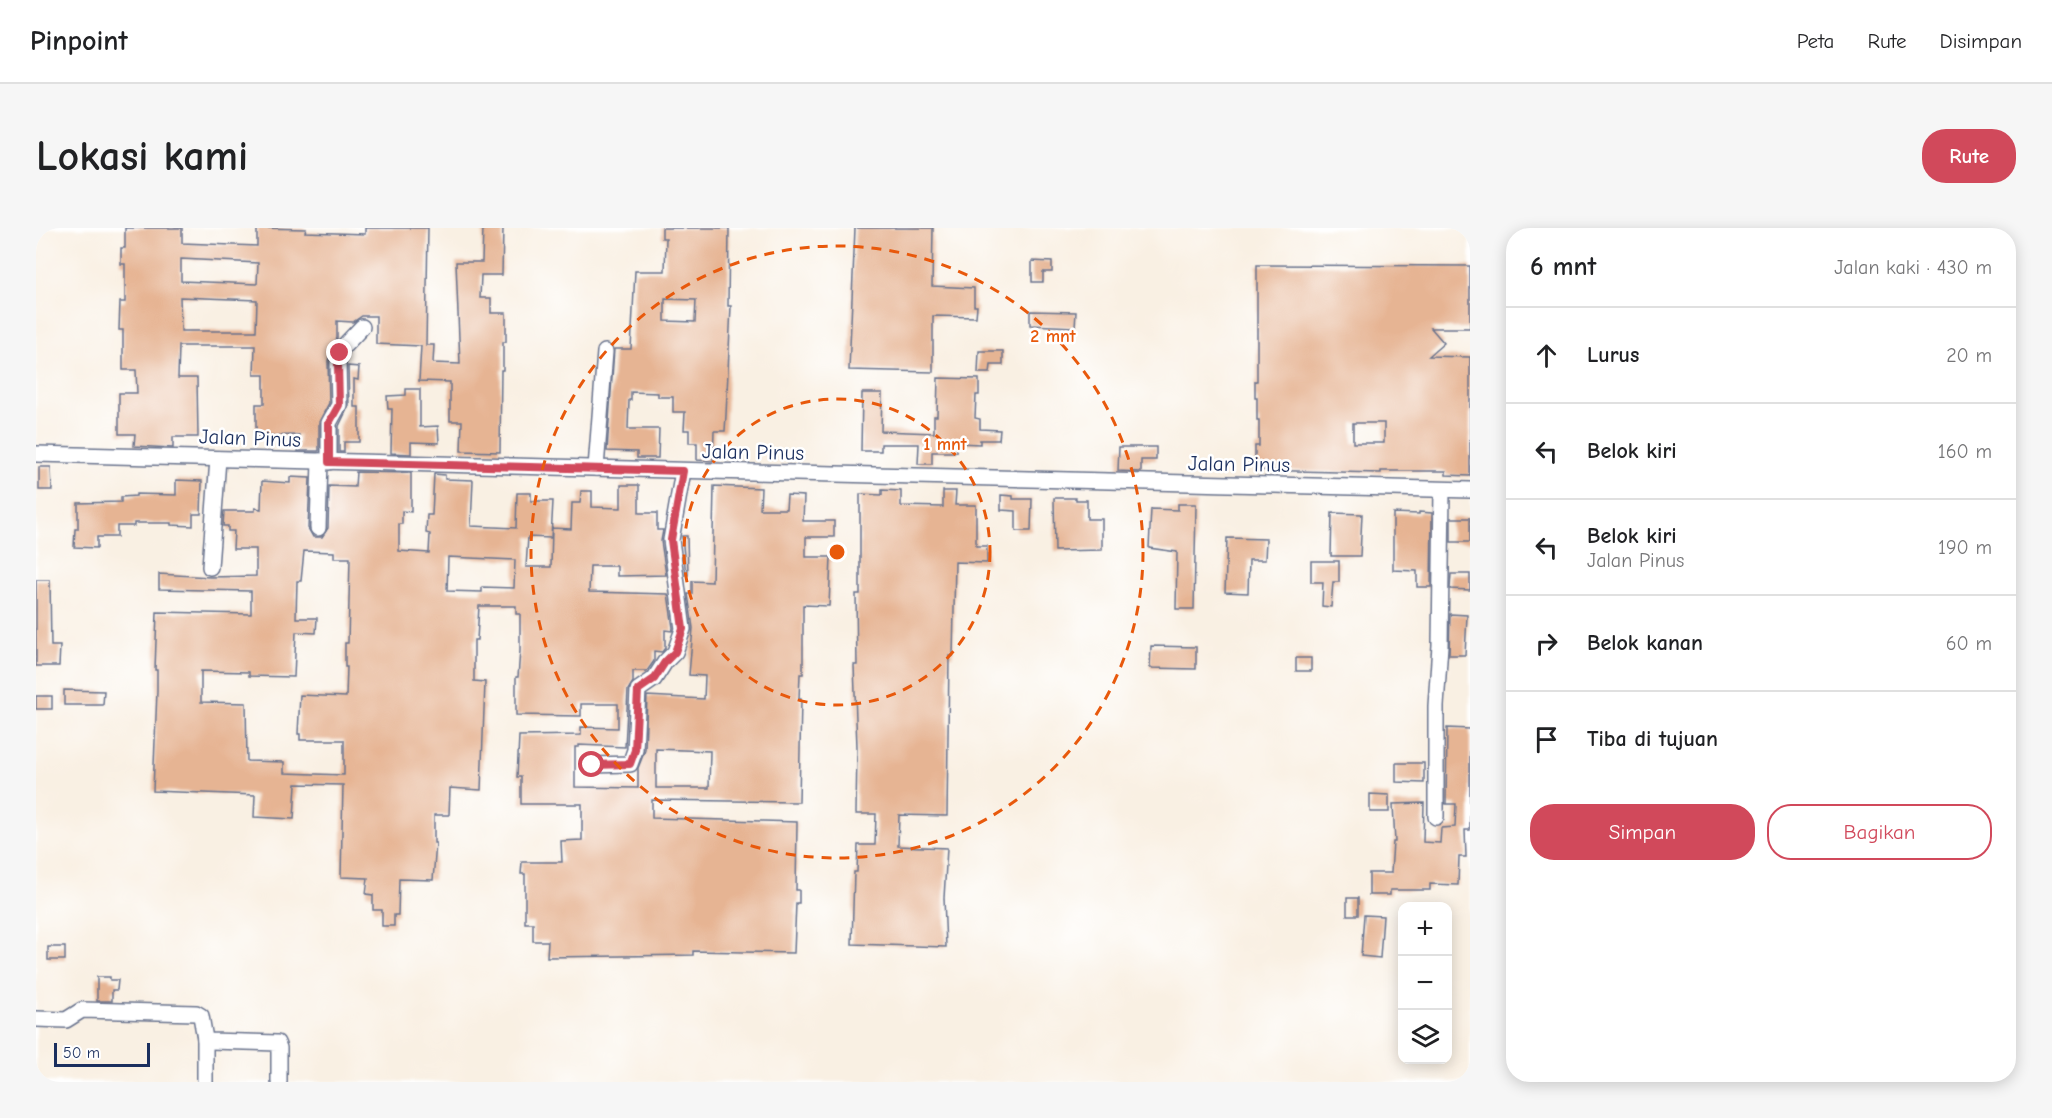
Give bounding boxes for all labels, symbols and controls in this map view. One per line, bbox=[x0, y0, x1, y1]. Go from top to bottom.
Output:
text: Pinpoint bbox=[30, 25, 128, 57]
text: Peta bbox=[1797, 29, 1834, 53]
text: Rute bbox=[1867, 29, 1907, 53]
text: Disimpan bbox=[1940, 29, 2022, 53]
button: Rute bbox=[1922, 129, 2016, 183]
text: Lokasi kami bbox=[36, 132, 248, 181]
text: 6 mnt bbox=[1530, 252, 1596, 282]
text: Jalan kaki · 430 m bbox=[1834, 256, 1992, 279]
text: 2 mnt bbox=[1030, 326, 1077, 347]
route end bbox=[326, 339, 352, 365]
icon: ahead bbox=[1530, 339, 1563, 372]
text: Lurus bbox=[1587, 342, 1639, 368]
text: 20 m bbox=[1946, 344, 1992, 367]
street label: Jalan Pinus bbox=[199, 424, 301, 452]
text: 1 mnt bbox=[923, 434, 968, 455]
icon: left bbox=[1530, 435, 1563, 468]
text: Belok kiri bbox=[1587, 438, 1677, 464]
street label: Jalan Pinus bbox=[702, 439, 804, 465]
text: 160 m bbox=[1938, 440, 1992, 463]
street label: Jalan Pinus bbox=[1188, 451, 1290, 477]
text: Belok kiri bbox=[1587, 523, 1677, 549]
icon: left bbox=[1530, 531, 1563, 564]
text: 190 m bbox=[1938, 536, 1992, 559]
centre of rings bbox=[827, 542, 847, 562]
text: Jalan Pinus bbox=[1587, 549, 1684, 572]
icon: right bbox=[1530, 627, 1563, 660]
text: Belok kanan bbox=[1587, 630, 1703, 656]
text: 60 m bbox=[1946, 632, 1992, 655]
icon: arrive bbox=[1530, 723, 1563, 756]
text: Tiba di tujuan bbox=[1587, 726, 1718, 752]
route start bbox=[578, 751, 604, 777]
button: Simpan bbox=[1530, 804, 1755, 860]
button: Bagikan bbox=[1767, 804, 1992, 860]
map controls bbox=[1398, 902, 1452, 1064]
button: + bbox=[1398, 902, 1452, 956]
button: − bbox=[1398, 956, 1452, 1010]
button: layers bbox=[1398, 1010, 1452, 1064]
scale bar bbox=[54, 1040, 150, 1068]
text: 50 m bbox=[63, 1044, 100, 1062]

